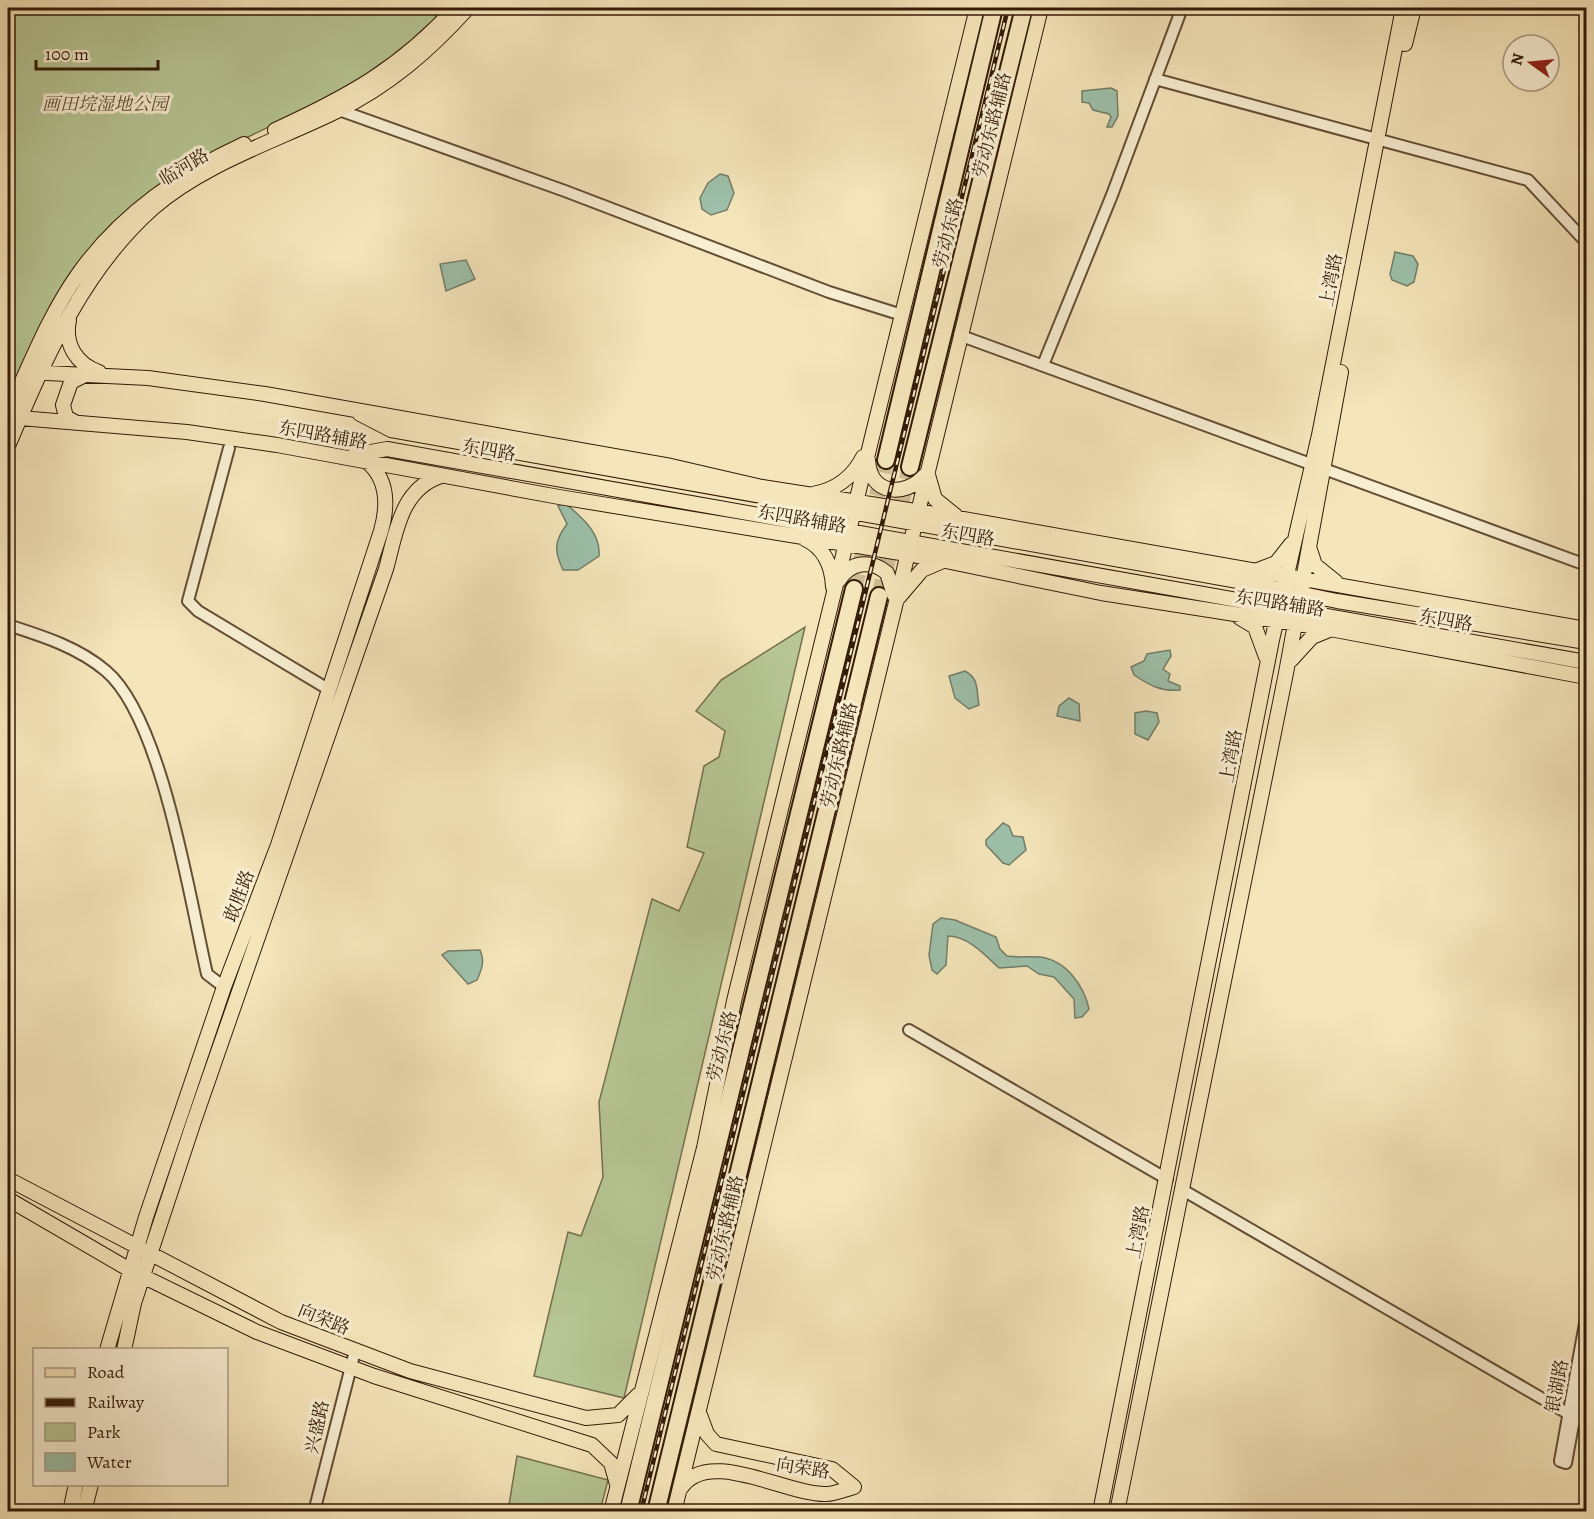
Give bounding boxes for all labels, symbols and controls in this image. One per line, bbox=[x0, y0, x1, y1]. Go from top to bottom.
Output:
scale bar bbox=[36, 33, 158, 71]
north arrow bbox=[1501, 33, 1561, 93]
text: 100 m bbox=[45, 42, 89, 66]
text: N bbox=[1505, 51, 1530, 68]
street label: 劳动东路辅路 bbox=[967, 70, 1017, 180]
park label: 画田垸湿地公园 bbox=[42, 92, 171, 116]
street label: 临河路 bbox=[155, 143, 213, 191]
street label: 劳动东路 bbox=[928, 195, 968, 271]
street label: 上湾路 bbox=[1314, 251, 1348, 309]
street label: 东四路辅路 bbox=[277, 415, 369, 455]
street label: 东四路 bbox=[460, 433, 518, 467]
street label: 东四路辅路 bbox=[756, 499, 848, 539]
street label: 东四路 bbox=[939, 518, 997, 552]
street label: 东四路辅路 bbox=[1234, 584, 1326, 622]
street label: 东四路 bbox=[1417, 603, 1475, 637]
street label: 劳动东路辅路 bbox=[815, 700, 863, 810]
street label: 上湾路 bbox=[1214, 727, 1248, 785]
street label: 敢胜路 bbox=[218, 866, 260, 926]
street label: 劳动东路 bbox=[702, 1008, 742, 1084]
street label: 劳动东路辅路 bbox=[701, 1173, 749, 1283]
street label: 上湾路 bbox=[1121, 1203, 1155, 1261]
street label: 向荣路 bbox=[294, 1298, 354, 1340]
legend bbox=[33, 1348, 228, 1486]
street label: 银湖路 bbox=[1540, 1357, 1574, 1415]
text: Road bbox=[87, 1360, 125, 1384]
text: Railway bbox=[87, 1390, 145, 1414]
street label: 兴盛路 bbox=[299, 1398, 335, 1456]
text: Park bbox=[87, 1420, 121, 1444]
text: Water bbox=[86, 1450, 132, 1474]
street label: 向荣路 bbox=[774, 1452, 832, 1484]

